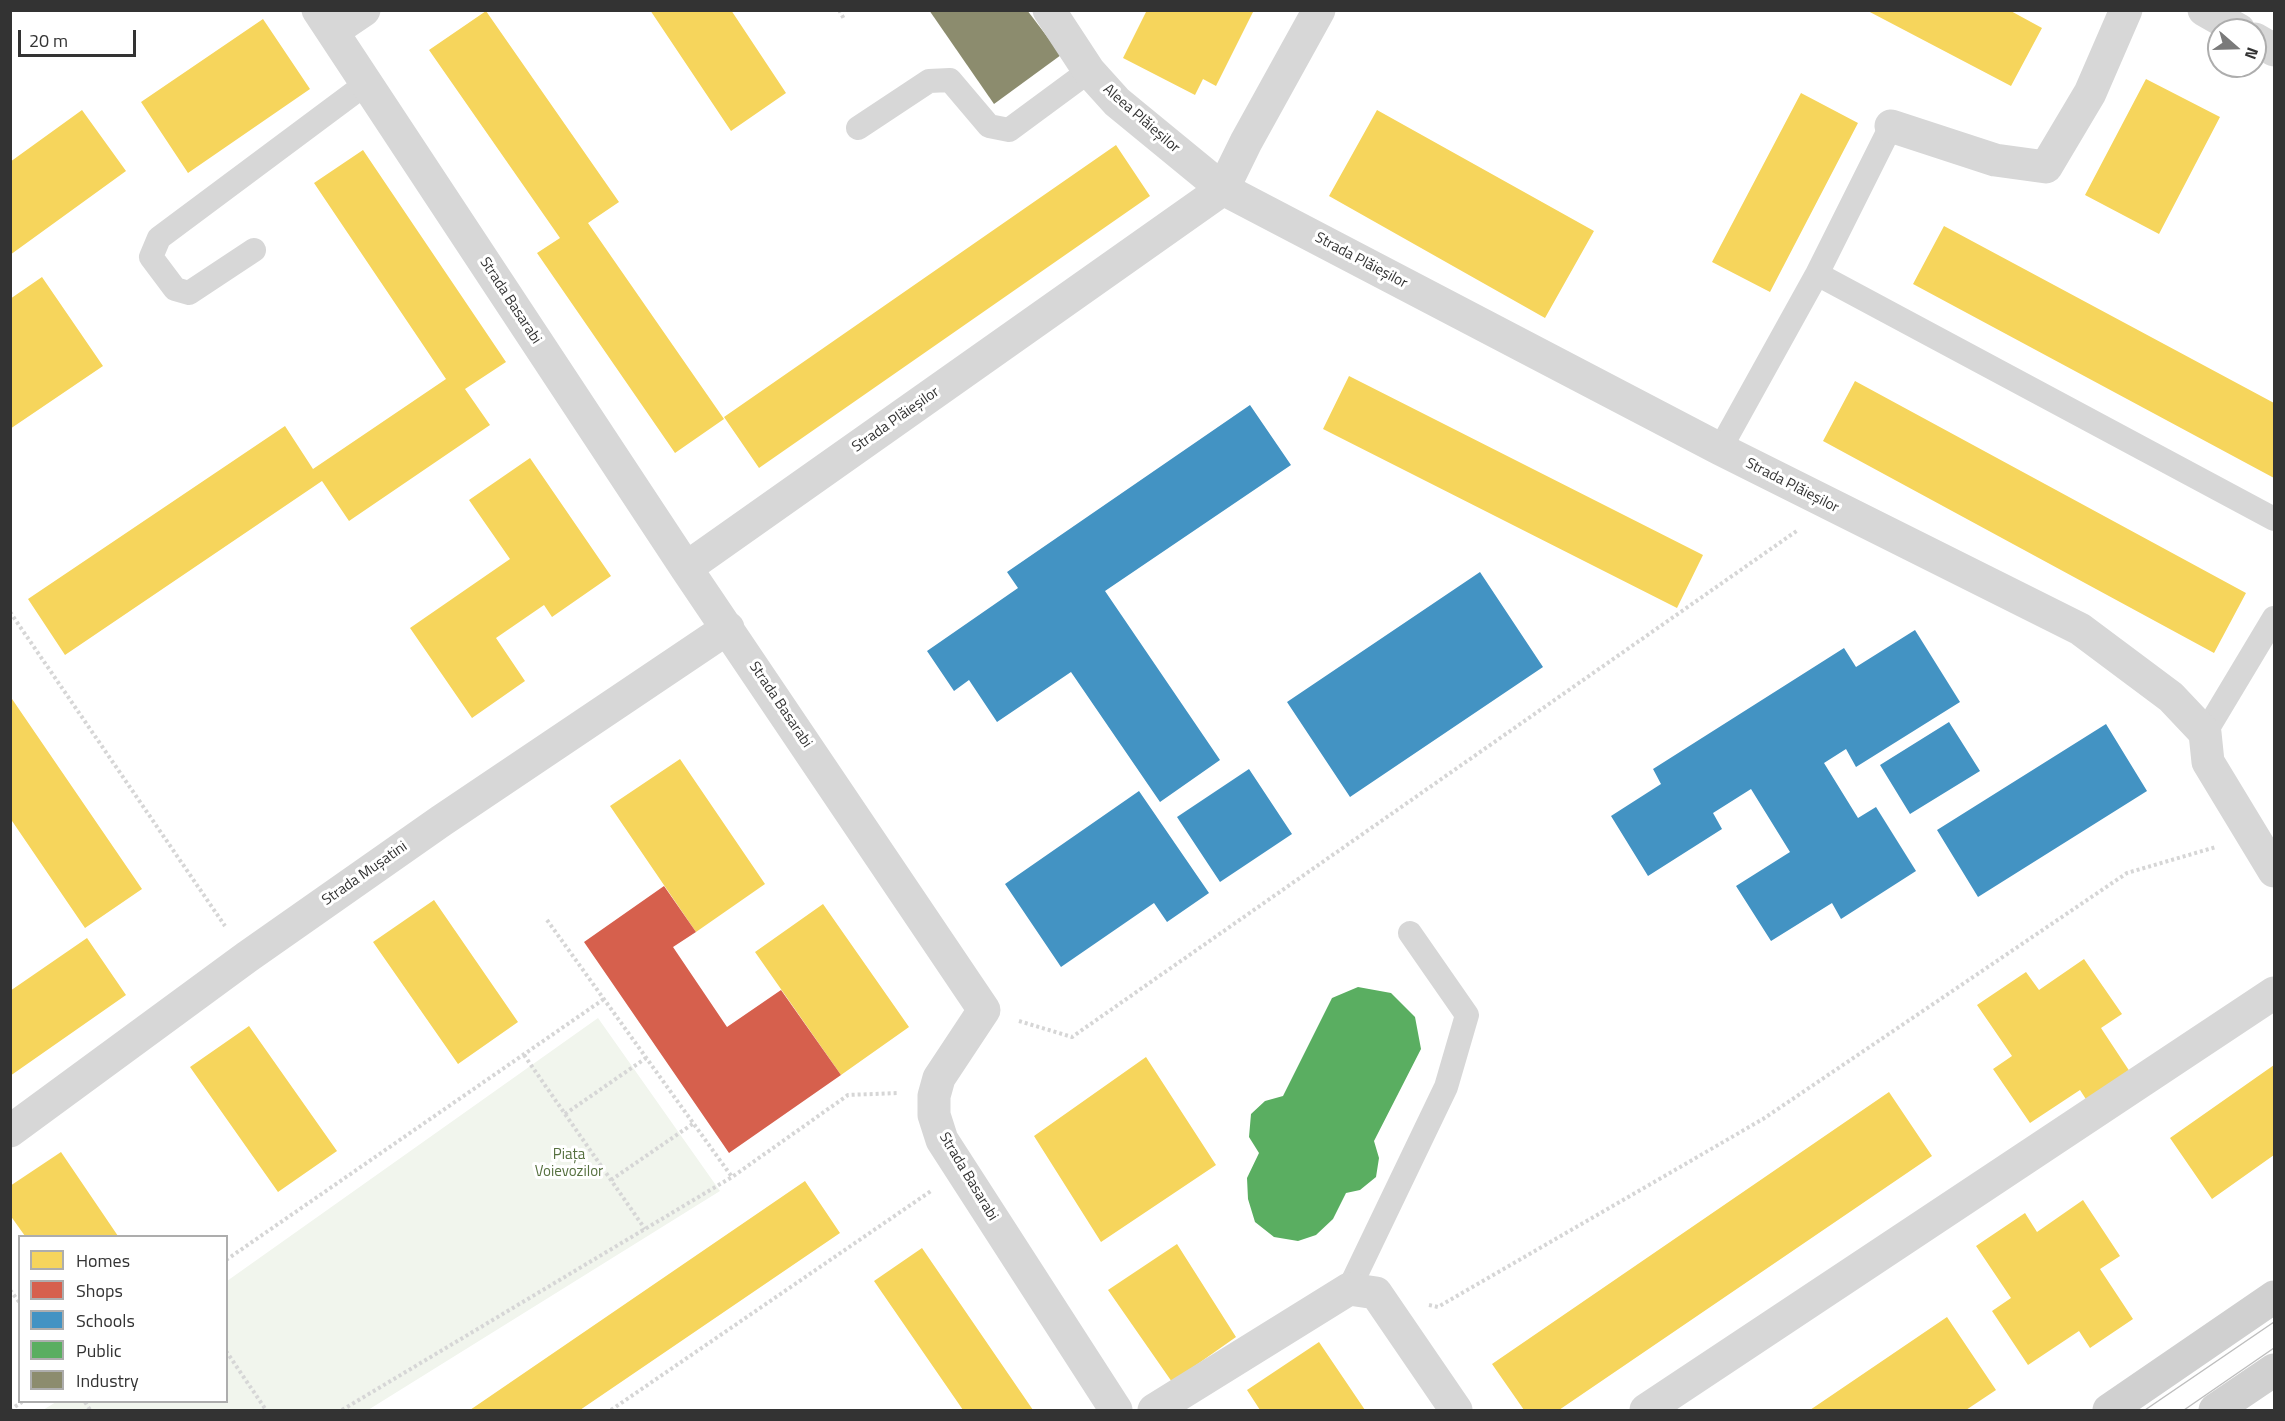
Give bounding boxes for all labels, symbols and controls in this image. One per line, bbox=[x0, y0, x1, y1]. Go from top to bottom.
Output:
scale bar bbox=[21, 18, 140, 56]
north arrow bbox=[2207, 18, 2267, 78]
text: 20 m bbox=[29, 27, 68, 54]
text: N bbox=[2239, 44, 2265, 63]
street label: Aleea Plăieșilor bbox=[1099, 81, 1183, 157]
street label: Strada Plăieșilor bbox=[1312, 229, 1410, 293]
street label: Strada Basarabi bbox=[475, 254, 545, 348]
street label: Strada Plăieșilor bbox=[849, 383, 943, 457]
street label: Strada Plăieșilor bbox=[1742, 455, 1842, 517]
street label: Strada Basarabi bbox=[745, 659, 815, 751]
street label: Strada Mușatini bbox=[319, 838, 411, 910]
street label: Strada Basarabi bbox=[935, 1130, 1001, 1224]
park label: Piața Voievozilor bbox=[535, 1146, 603, 1181]
legend bbox=[18, 1235, 228, 1403]
text: Homes bbox=[76, 1247, 130, 1274]
text: Shops bbox=[76, 1277, 123, 1304]
text: Schools bbox=[76, 1307, 135, 1334]
text: Public bbox=[76, 1337, 122, 1364]
text: Industry bbox=[76, 1367, 139, 1394]

